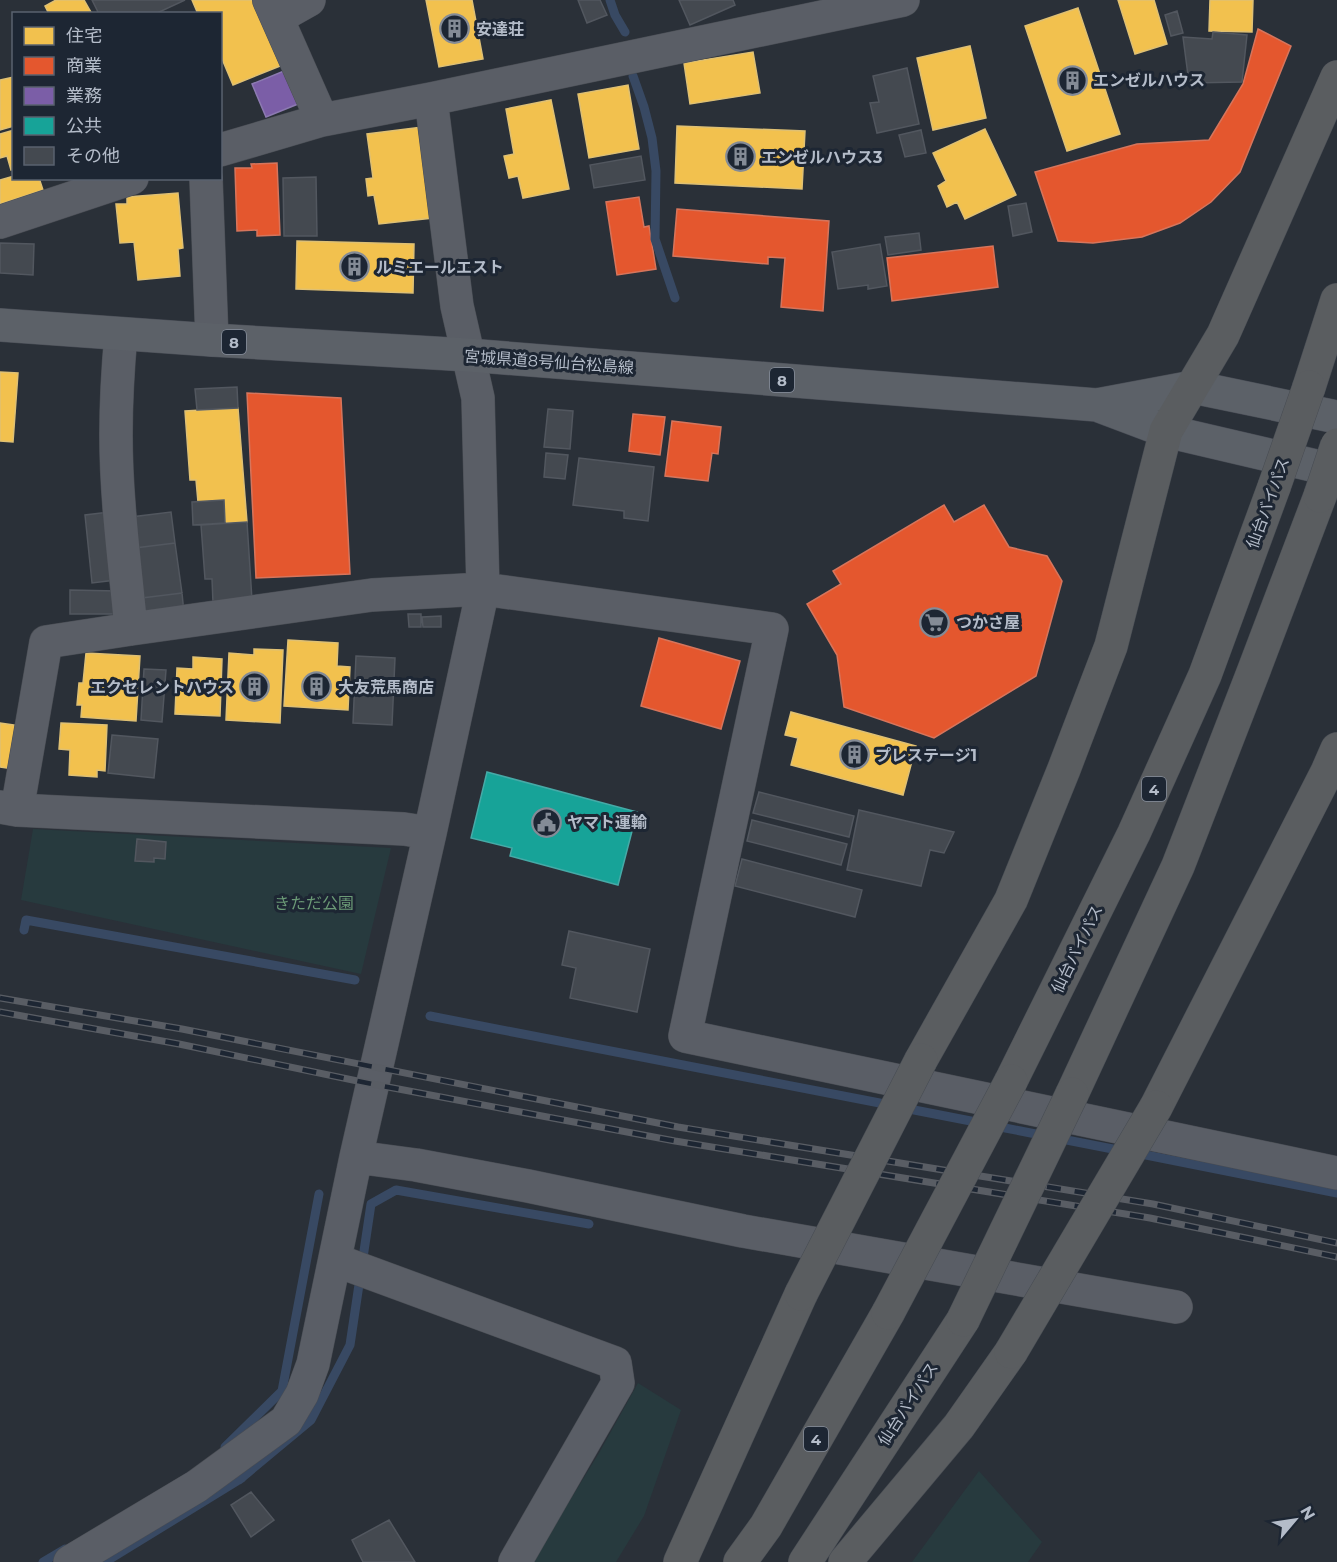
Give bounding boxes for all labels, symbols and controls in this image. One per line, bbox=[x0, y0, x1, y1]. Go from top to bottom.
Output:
legend bbox=[12, 12, 222, 180]
building icon: 安達荘 bbox=[439, 13, 471, 45]
place label: 安達荘 bbox=[476, 20, 524, 39]
text: 住宅 bbox=[66, 25, 102, 47]
text: 商業 bbox=[66, 55, 102, 77]
building icon: エンゼルハウス bbox=[1056, 64, 1088, 96]
place label: エンゼルハウス bbox=[1093, 71, 1205, 90]
text: 業務 bbox=[66, 85, 102, 107]
text: 公共 bbox=[66, 115, 102, 137]
building icon: エンゼルハウス3 bbox=[724, 141, 756, 173]
text: その他 bbox=[66, 145, 120, 167]
place label: エンゼルハウス3 bbox=[761, 148, 882, 167]
building icon: ルミエールエスト bbox=[339, 251, 371, 283]
place label: ルミエールエスト bbox=[376, 258, 504, 277]
road number: 8 bbox=[222, 330, 246, 354]
street label: 宮城県道8号仙台松島線 bbox=[463, 347, 635, 377]
road number: 8 bbox=[770, 368, 794, 392]
street label: 仙台バイパス bbox=[1243, 455, 1293, 551]
supermarket icon: つかさ屋 bbox=[919, 606, 951, 638]
place label: つかさ屋 bbox=[956, 613, 1020, 632]
building icon: エクセレントハウス bbox=[239, 671, 271, 703]
building icon: 大友荒馬商店 bbox=[301, 671, 333, 703]
place label: エクセレントハウス bbox=[90, 678, 234, 697]
place label: 大友荒馬商店 bbox=[338, 678, 434, 697]
building icon: プレステージ1 bbox=[838, 739, 870, 771]
place label: プレステージ1 bbox=[875, 746, 977, 765]
road number: 4 bbox=[1142, 777, 1166, 801]
public building icon: ヤマト運輸 bbox=[530, 806, 562, 838]
place label: ヤマト運輸 bbox=[567, 813, 647, 832]
park label: きただ公園 bbox=[274, 894, 354, 913]
street label: 仙台バイパス bbox=[1047, 902, 1107, 996]
street label: 仙台バイパス bbox=[874, 1359, 942, 1449]
road number: 4 bbox=[804, 1427, 828, 1451]
north arrow bbox=[1265, 1490, 1325, 1550]
text: N bbox=[1296, 1503, 1319, 1523]

